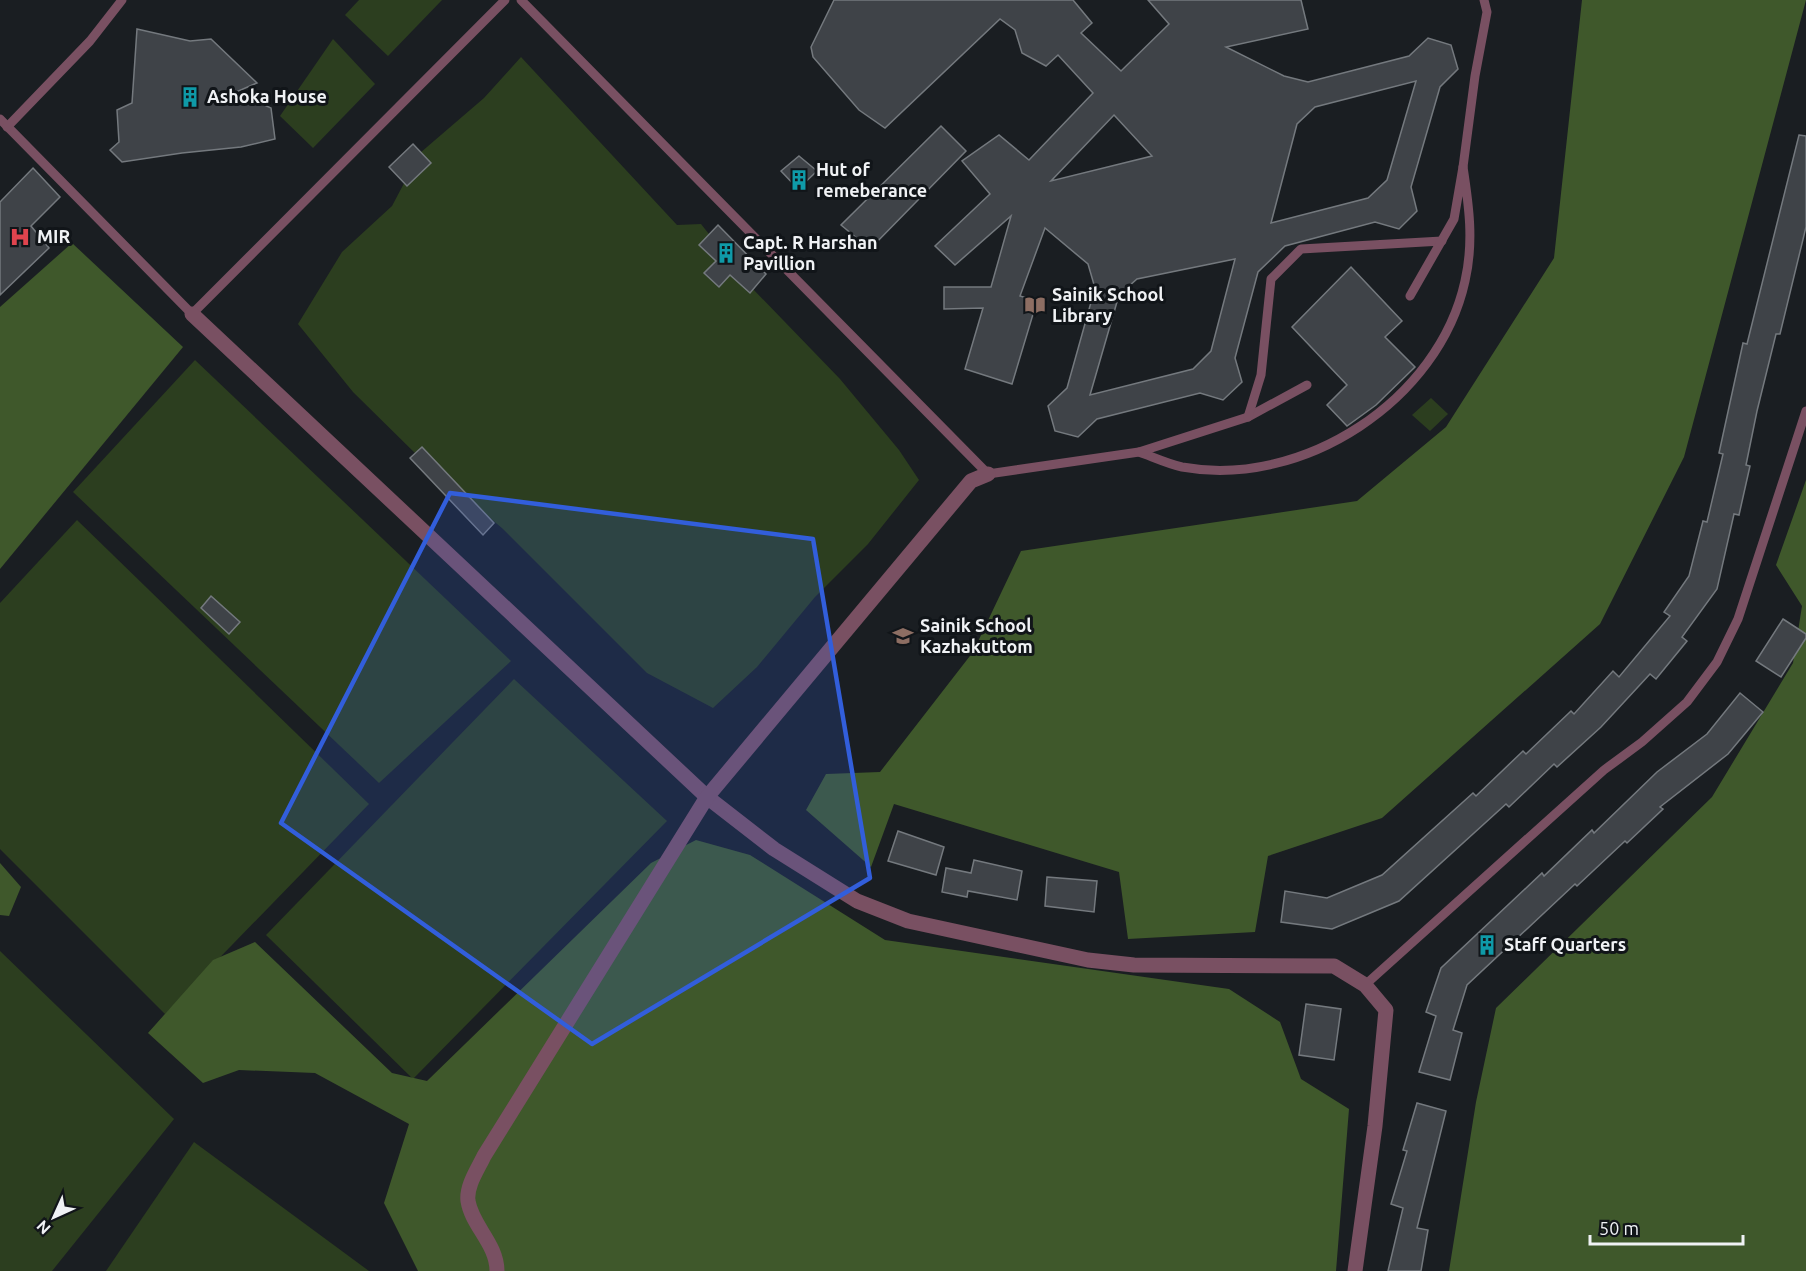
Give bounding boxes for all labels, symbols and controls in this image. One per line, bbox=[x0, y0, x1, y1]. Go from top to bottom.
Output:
building icon: Ashoka House bbox=[178, 85, 202, 109]
place label: Ashoka House bbox=[207, 86, 327, 106]
place label: Hut of remeberance bbox=[816, 159, 927, 200]
building icon: Hut of remeberance bbox=[787, 168, 811, 192]
hospital icon: MIR bbox=[8, 225, 32, 249]
place label: MIR bbox=[37, 226, 70, 246]
place label: Capt. R Harshan Pavillion bbox=[743, 232, 878, 273]
building icon: Capt. R Harshan Pavillion bbox=[714, 241, 738, 265]
place label: Sainik School Library bbox=[1052, 284, 1164, 325]
library icon: Sainik School Library bbox=[1023, 293, 1047, 317]
place label: Sainik School Kazhakuttom bbox=[920, 615, 1033, 656]
school or university icon: Sainik School Kazhakuttom bbox=[891, 624, 915, 648]
building icon: Staff Quarters bbox=[1475, 933, 1499, 957]
place label: Staff Quarters bbox=[1504, 934, 1626, 954]
north arrow bbox=[24, 1187, 84, 1247]
scale bar bbox=[1590, 1208, 1743, 1246]
text: N bbox=[33, 1217, 54, 1238]
text: 50 m bbox=[1599, 1218, 1639, 1238]

